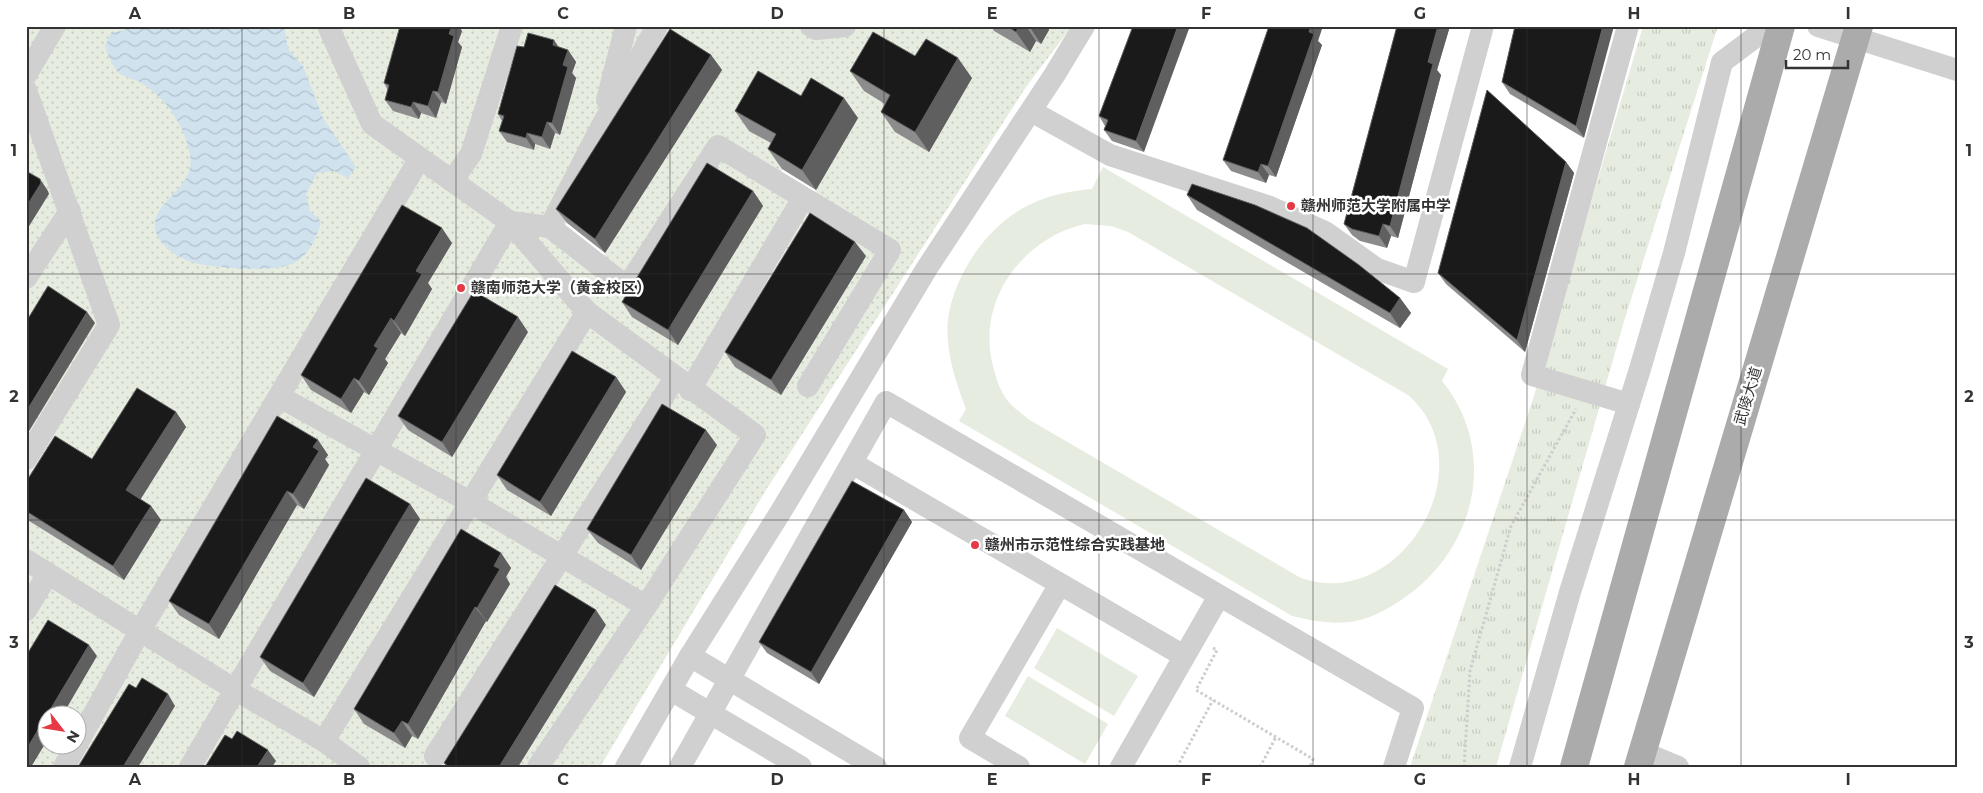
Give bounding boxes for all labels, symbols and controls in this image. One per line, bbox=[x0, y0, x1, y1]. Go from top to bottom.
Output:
text: A bbox=[128, 4, 142, 23]
text: B bbox=[343, 4, 355, 23]
text: C bbox=[557, 4, 569, 23]
text: D bbox=[770, 4, 784, 23]
text: E bbox=[987, 4, 997, 23]
text: F bbox=[1201, 4, 1211, 23]
text: G bbox=[1414, 4, 1426, 23]
text: H bbox=[1628, 4, 1640, 23]
text: I bbox=[1845, 4, 1851, 23]
scale bar bbox=[1786, 38, 1848, 70]
text: 20 m bbox=[1793, 45, 1831, 64]
text: 1 bbox=[11, 141, 17, 160]
text: 1 bbox=[1966, 141, 1972, 160]
place label: 赣州师范大学附属中学 bbox=[1301, 196, 1451, 215]
marker: 赣州师范大学附属中学 bbox=[1285, 200, 1297, 212]
place label: 赣南师范大学（黄金校区） bbox=[471, 278, 651, 297]
marker: 赣南师范大学（黄金校区） bbox=[455, 282, 467, 294]
street label: 武陵大道 bbox=[1730, 364, 1765, 427]
text: 2 bbox=[9, 387, 19, 406]
text: 2 bbox=[1964, 387, 1974, 406]
place label: 赣州市示范性综合实践基地 bbox=[985, 535, 1165, 554]
marker: 赣州市示范性综合实践基地 bbox=[969, 539, 981, 551]
text: 3 bbox=[8, 633, 19, 652]
text: 3 bbox=[1963, 633, 1974, 652]
north arrow bbox=[38, 706, 88, 756]
text: N bbox=[63, 727, 84, 746]
text: A bbox=[128, 770, 142, 789]
text: B bbox=[343, 770, 355, 789]
text: C bbox=[557, 770, 569, 789]
text: D bbox=[770, 770, 784, 789]
text: E bbox=[987, 770, 997, 789]
text: F bbox=[1201, 770, 1211, 789]
text: G bbox=[1414, 770, 1426, 789]
text: H bbox=[1628, 770, 1640, 789]
text: I bbox=[1845, 770, 1851, 789]

